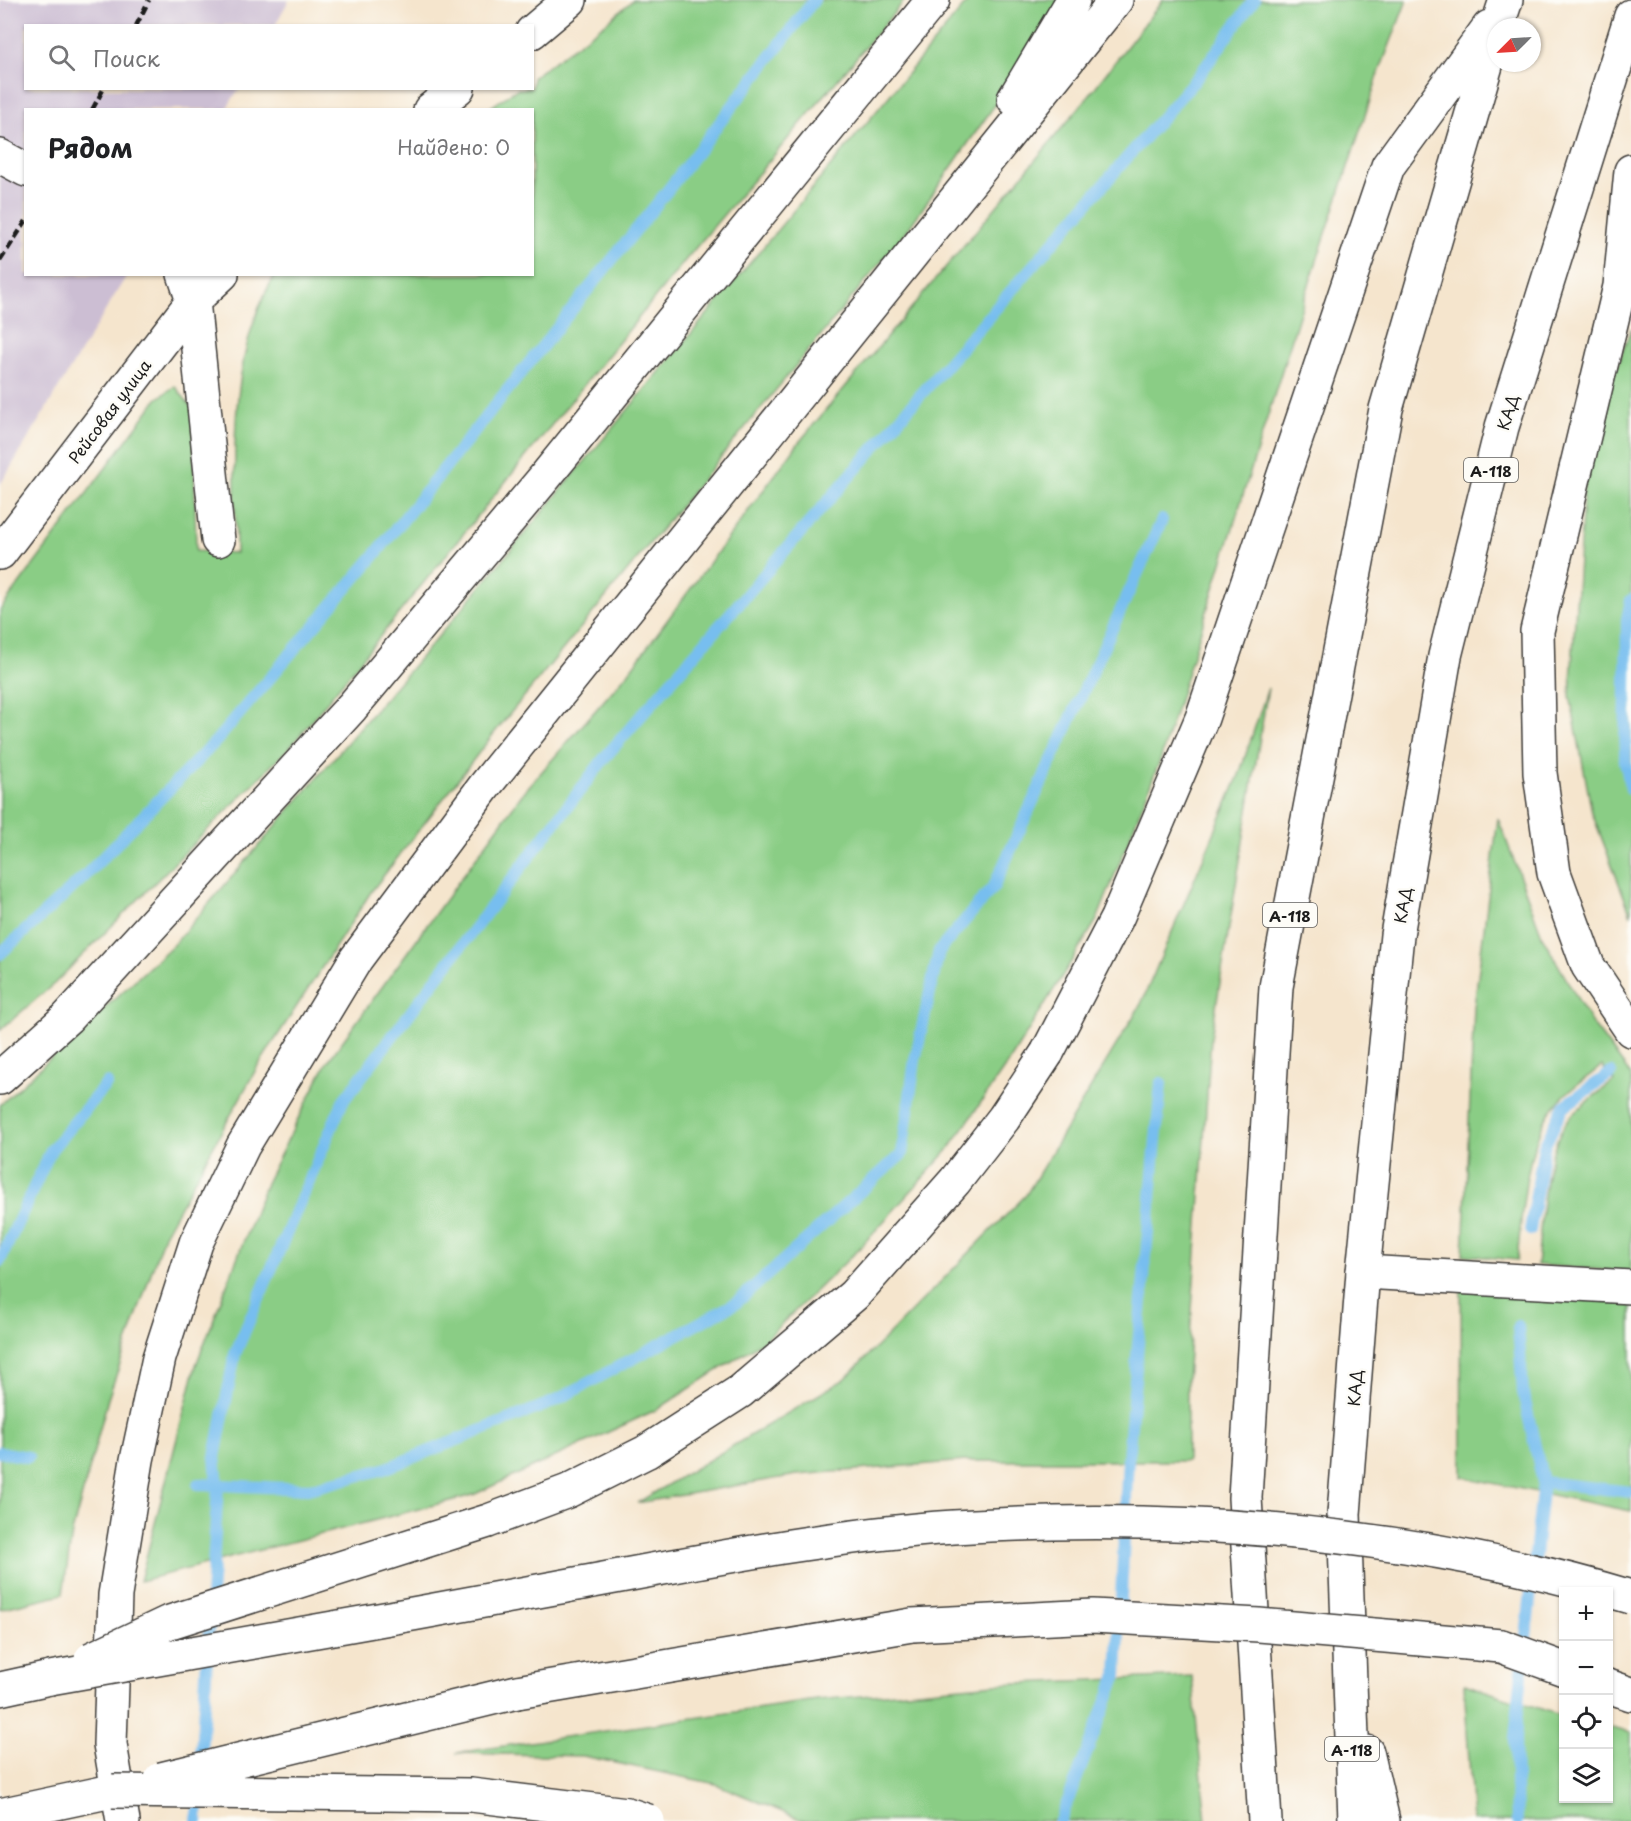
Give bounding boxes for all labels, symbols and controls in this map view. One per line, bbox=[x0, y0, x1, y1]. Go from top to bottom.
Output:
north arrow bbox=[1487, 18, 1541, 72]
search box bbox=[24, 24, 534, 90]
icon: search bbox=[45, 41, 78, 74]
text: Поиск bbox=[93, 41, 160, 74]
text: Рядом bbox=[48, 128, 133, 167]
text: Найдено: 0 bbox=[397, 132, 510, 162]
street label: Рейсовая улица bbox=[62, 354, 156, 468]
street label: КАД bbox=[1490, 391, 1524, 433]
road number: А-118 bbox=[1464, 458, 1518, 482]
street label: КАД bbox=[1387, 885, 1417, 925]
road number: А-118 bbox=[1263, 903, 1317, 927]
street label: КАД bbox=[1341, 1369, 1367, 1407]
map controls bbox=[1559, 1587, 1613, 1803]
button: + bbox=[1559, 1587, 1613, 1641]
button: − bbox=[1559, 1641, 1613, 1695]
button: locate bbox=[1559, 1695, 1613, 1749]
road number: А-118 bbox=[1325, 1737, 1379, 1761]
button: layers bbox=[1559, 1749, 1613, 1803]

